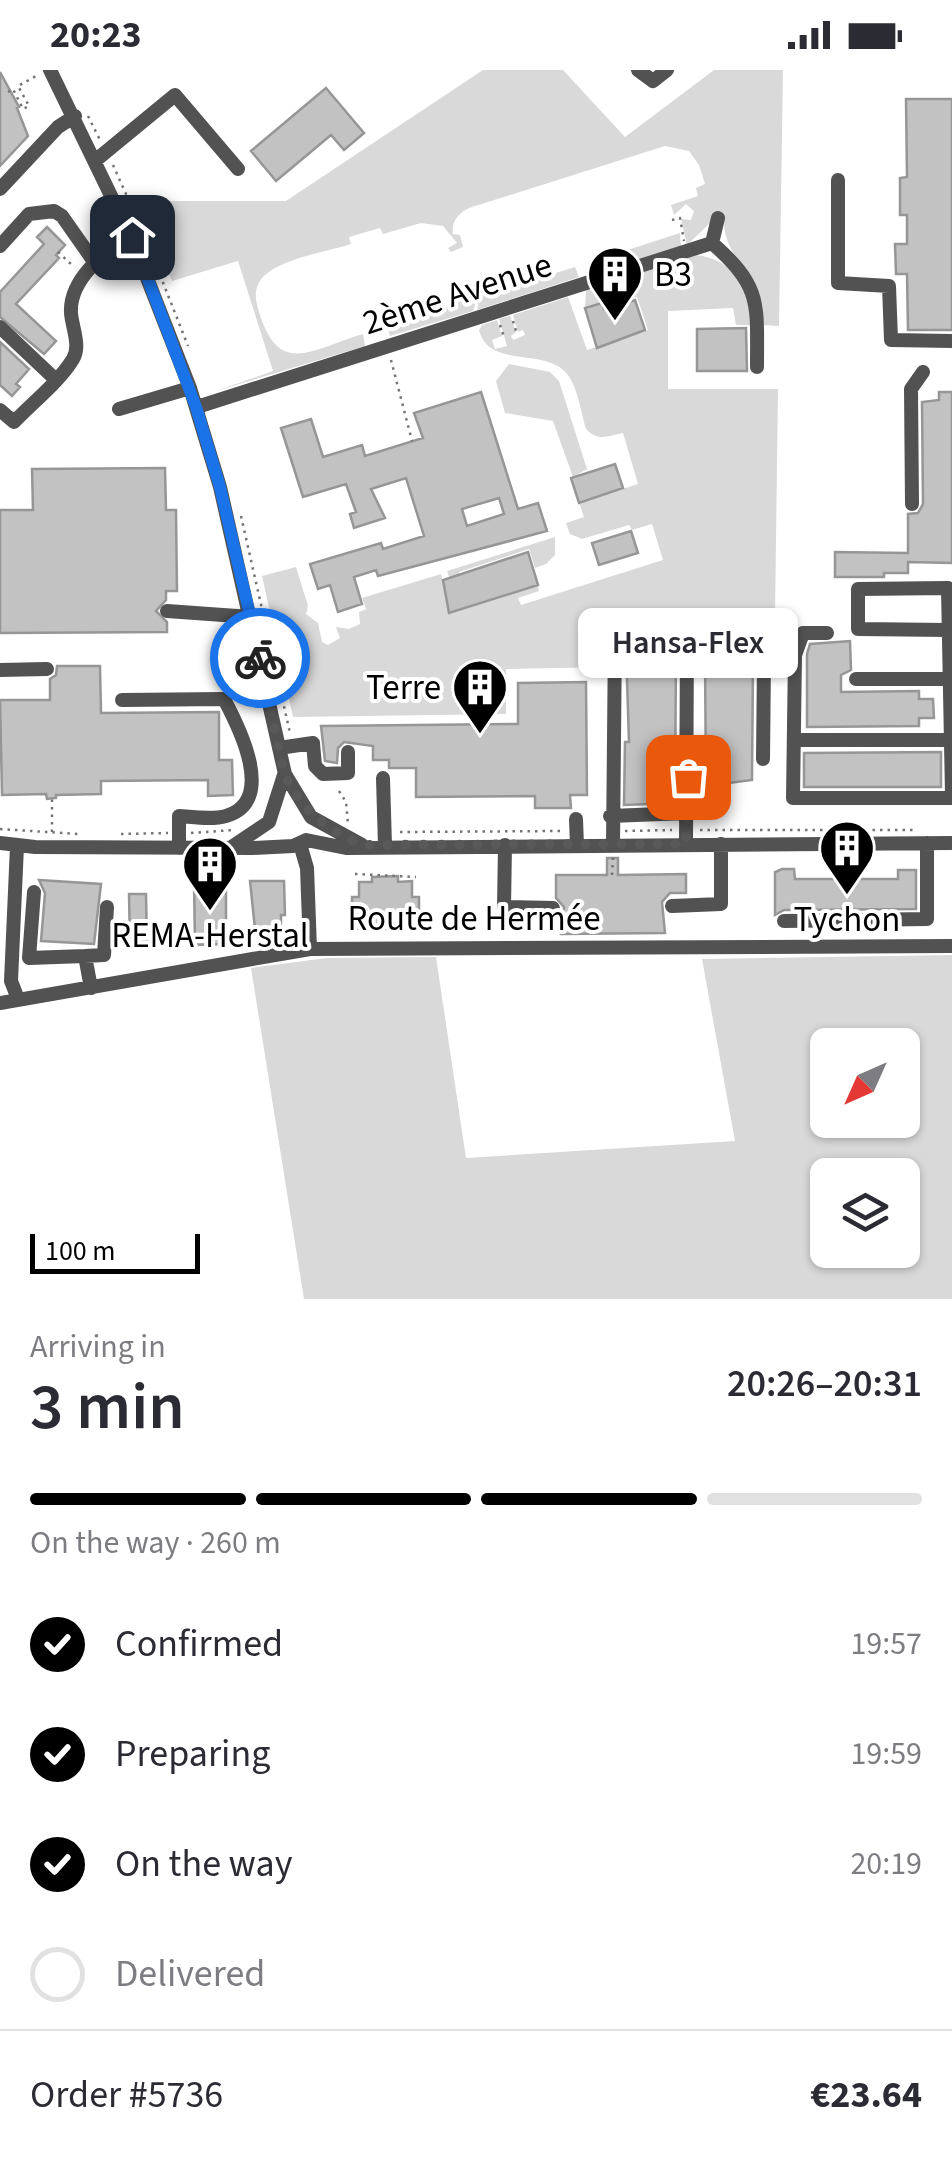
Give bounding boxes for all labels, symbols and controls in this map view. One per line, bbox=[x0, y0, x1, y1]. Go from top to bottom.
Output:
text: 20:23 bbox=[50, 8, 142, 62]
pin bbox=[90, 195, 175, 280]
icon: home bbox=[105, 210, 160, 265]
street label: 2ème Avenue bbox=[356, 240, 558, 348]
building icon: B3 bbox=[585, 244, 645, 323]
place label: B3 bbox=[654, 250, 692, 300]
callout: Hansa-Flex bbox=[578, 607, 798, 677]
courier bbox=[210, 608, 310, 708]
text: Hansa-Flex bbox=[612, 620, 764, 666]
icon: bike bbox=[233, 631, 288, 686]
building icon: Terre bbox=[450, 657, 510, 736]
place label: Terre bbox=[366, 663, 441, 713]
pin bbox=[646, 735, 731, 820]
icon: bag bbox=[661, 750, 716, 805]
building icon: Tychon bbox=[817, 818, 877, 897]
building icon: REMA-Herstal bbox=[180, 834, 240, 913]
street label: Route de Hermée bbox=[347, 894, 601, 944]
place label: Tychon bbox=[794, 895, 900, 945]
place label: REMA-Herstal bbox=[111, 911, 309, 961]
north arrow bbox=[810, 1028, 920, 1138]
map controls bbox=[810, 1028, 920, 1268]
button: layers bbox=[810, 1158, 920, 1268]
scale bar bbox=[30, 1229, 200, 1274]
text: 100 m bbox=[45, 1231, 116, 1271]
text: Arriving in bbox=[30, 1324, 166, 1370]
text: 20:26–20:31 bbox=[727, 1357, 922, 1411]
text: 3 min bbox=[30, 1361, 185, 1454]
text: On the way · 260 m bbox=[30, 1520, 281, 1566]
icon: check bbox=[30, 1617, 85, 1672]
text: Confirmed bbox=[115, 1617, 283, 1671]
text: 19:57 bbox=[850, 1621, 922, 1667]
icon: check bbox=[30, 1727, 85, 1782]
text: Preparing bbox=[115, 1727, 270, 1781]
text: 19:59 bbox=[850, 1731, 922, 1777]
icon: check bbox=[30, 1837, 85, 1892]
text: On the way bbox=[115, 1837, 292, 1891]
text: 20:19 bbox=[850, 1841, 922, 1887]
text: Delivered bbox=[115, 1947, 265, 2001]
text: Order #5736 bbox=[30, 2068, 223, 2122]
text: €23.64 bbox=[810, 2068, 922, 2122]

